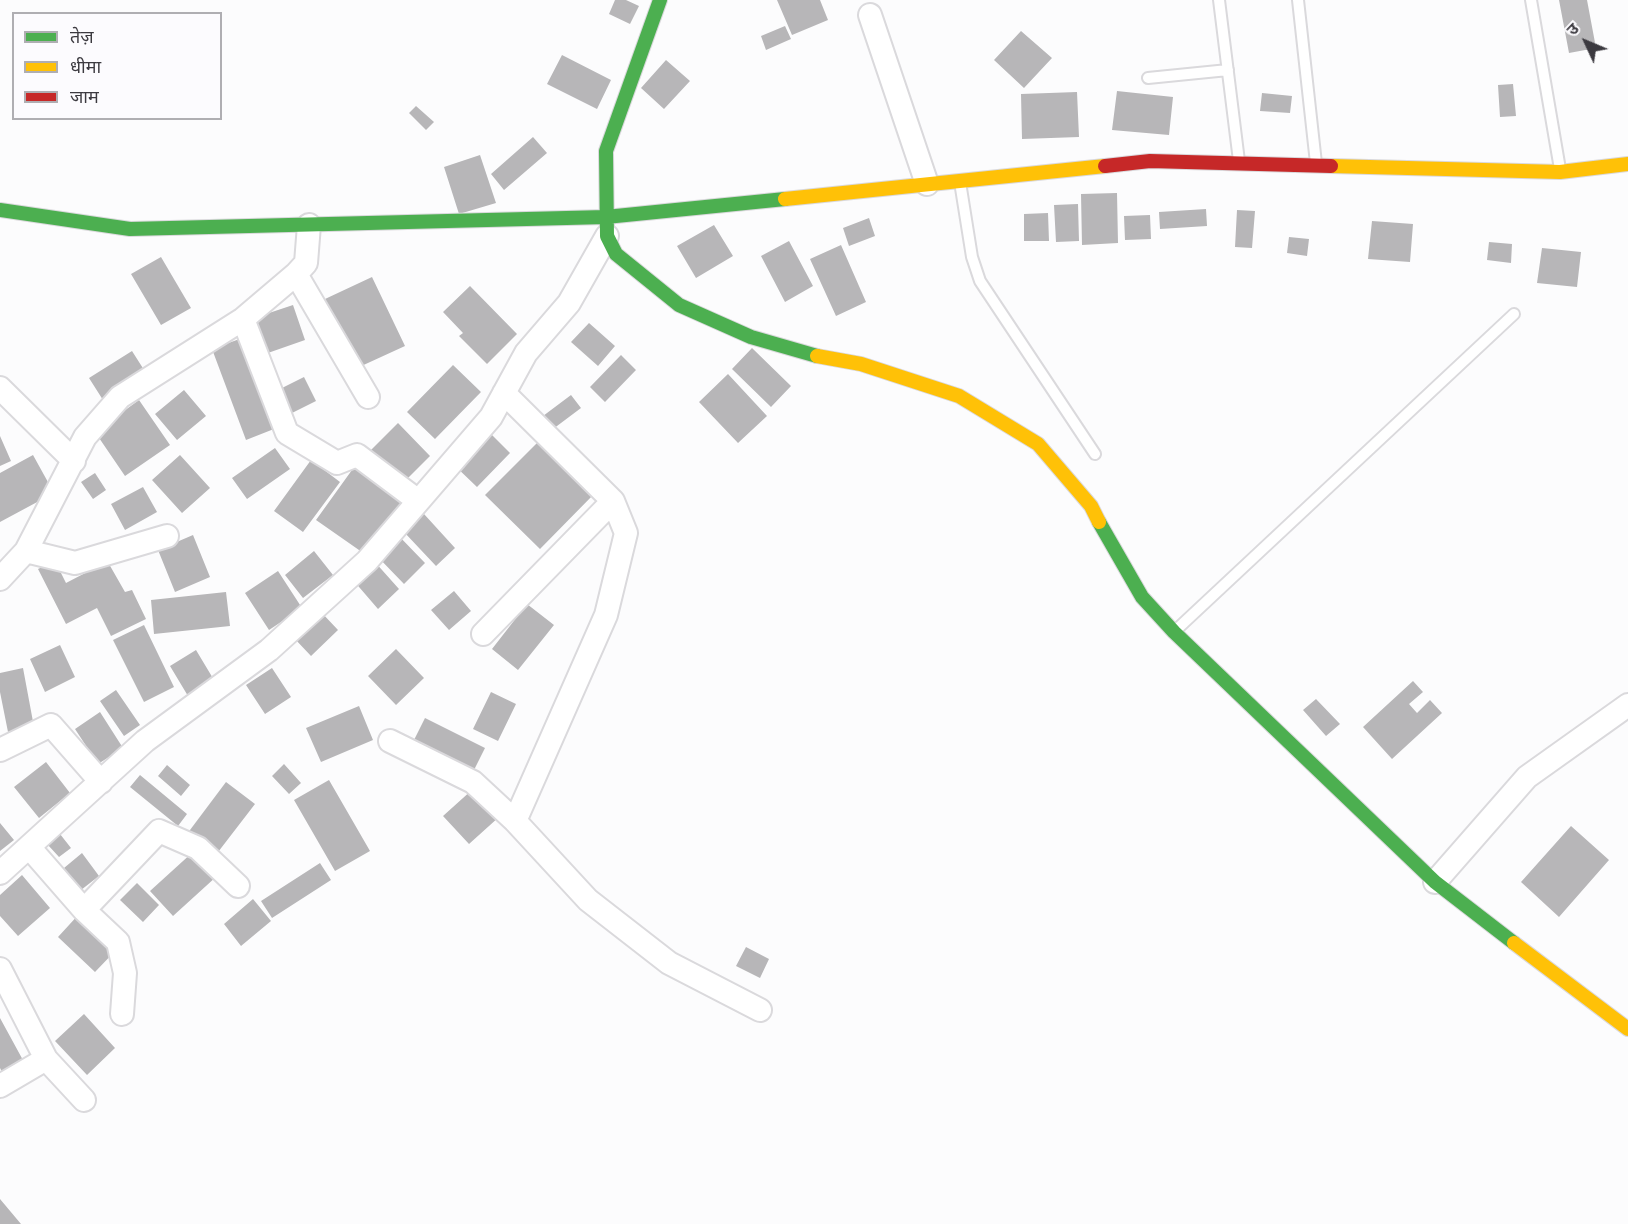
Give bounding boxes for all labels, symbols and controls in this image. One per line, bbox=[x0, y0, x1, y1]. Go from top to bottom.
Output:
legend bbox=[12, 12, 222, 120]
north arrow bbox=[1556, 12, 1616, 72]
text: उ bbox=[1561, 18, 1585, 41]
text: तेज़ bbox=[70, 24, 94, 51]
text: धीमा bbox=[70, 54, 101, 81]
text: जाम bbox=[70, 84, 99, 111]

